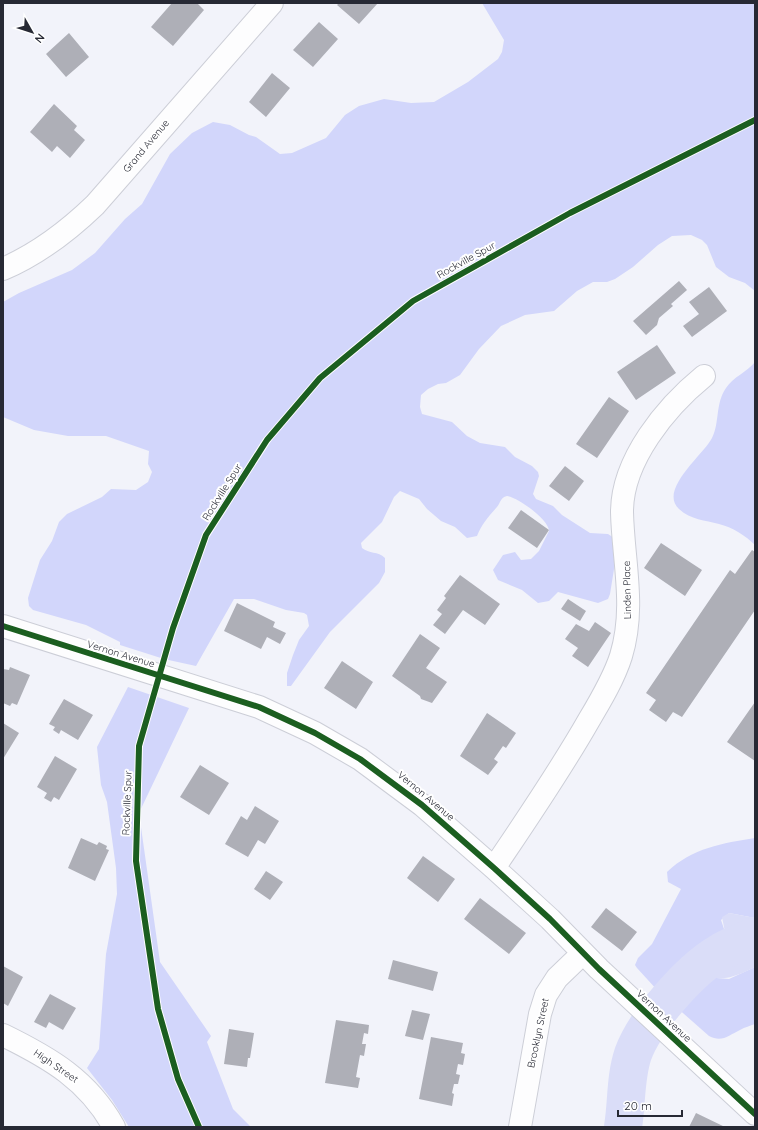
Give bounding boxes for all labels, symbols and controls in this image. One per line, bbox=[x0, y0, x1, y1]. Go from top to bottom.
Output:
north arrow bbox=[12, 12, 52, 52]
text: N bbox=[32, 31, 48, 46]
street label: Grand Avenue bbox=[120, 116, 172, 175]
street label: Rockville Spur bbox=[435, 239, 498, 281]
street label: Rockville Spur bbox=[199, 461, 245, 523]
street label: Linden Place bbox=[620, 560, 634, 619]
street label: Vernon Avenue bbox=[85, 637, 157, 671]
street label: Vernon Avenue bbox=[395, 768, 457, 824]
street label: Rockville Spur bbox=[119, 770, 135, 836]
street label: Vernon Avenue bbox=[634, 987, 694, 1045]
street label: Brooklyn Street bbox=[524, 996, 552, 1069]
street label: High Street bbox=[31, 1046, 81, 1086]
scale bar bbox=[618, 1092, 682, 1118]
text: 20 m bbox=[624, 1098, 652, 1113]

